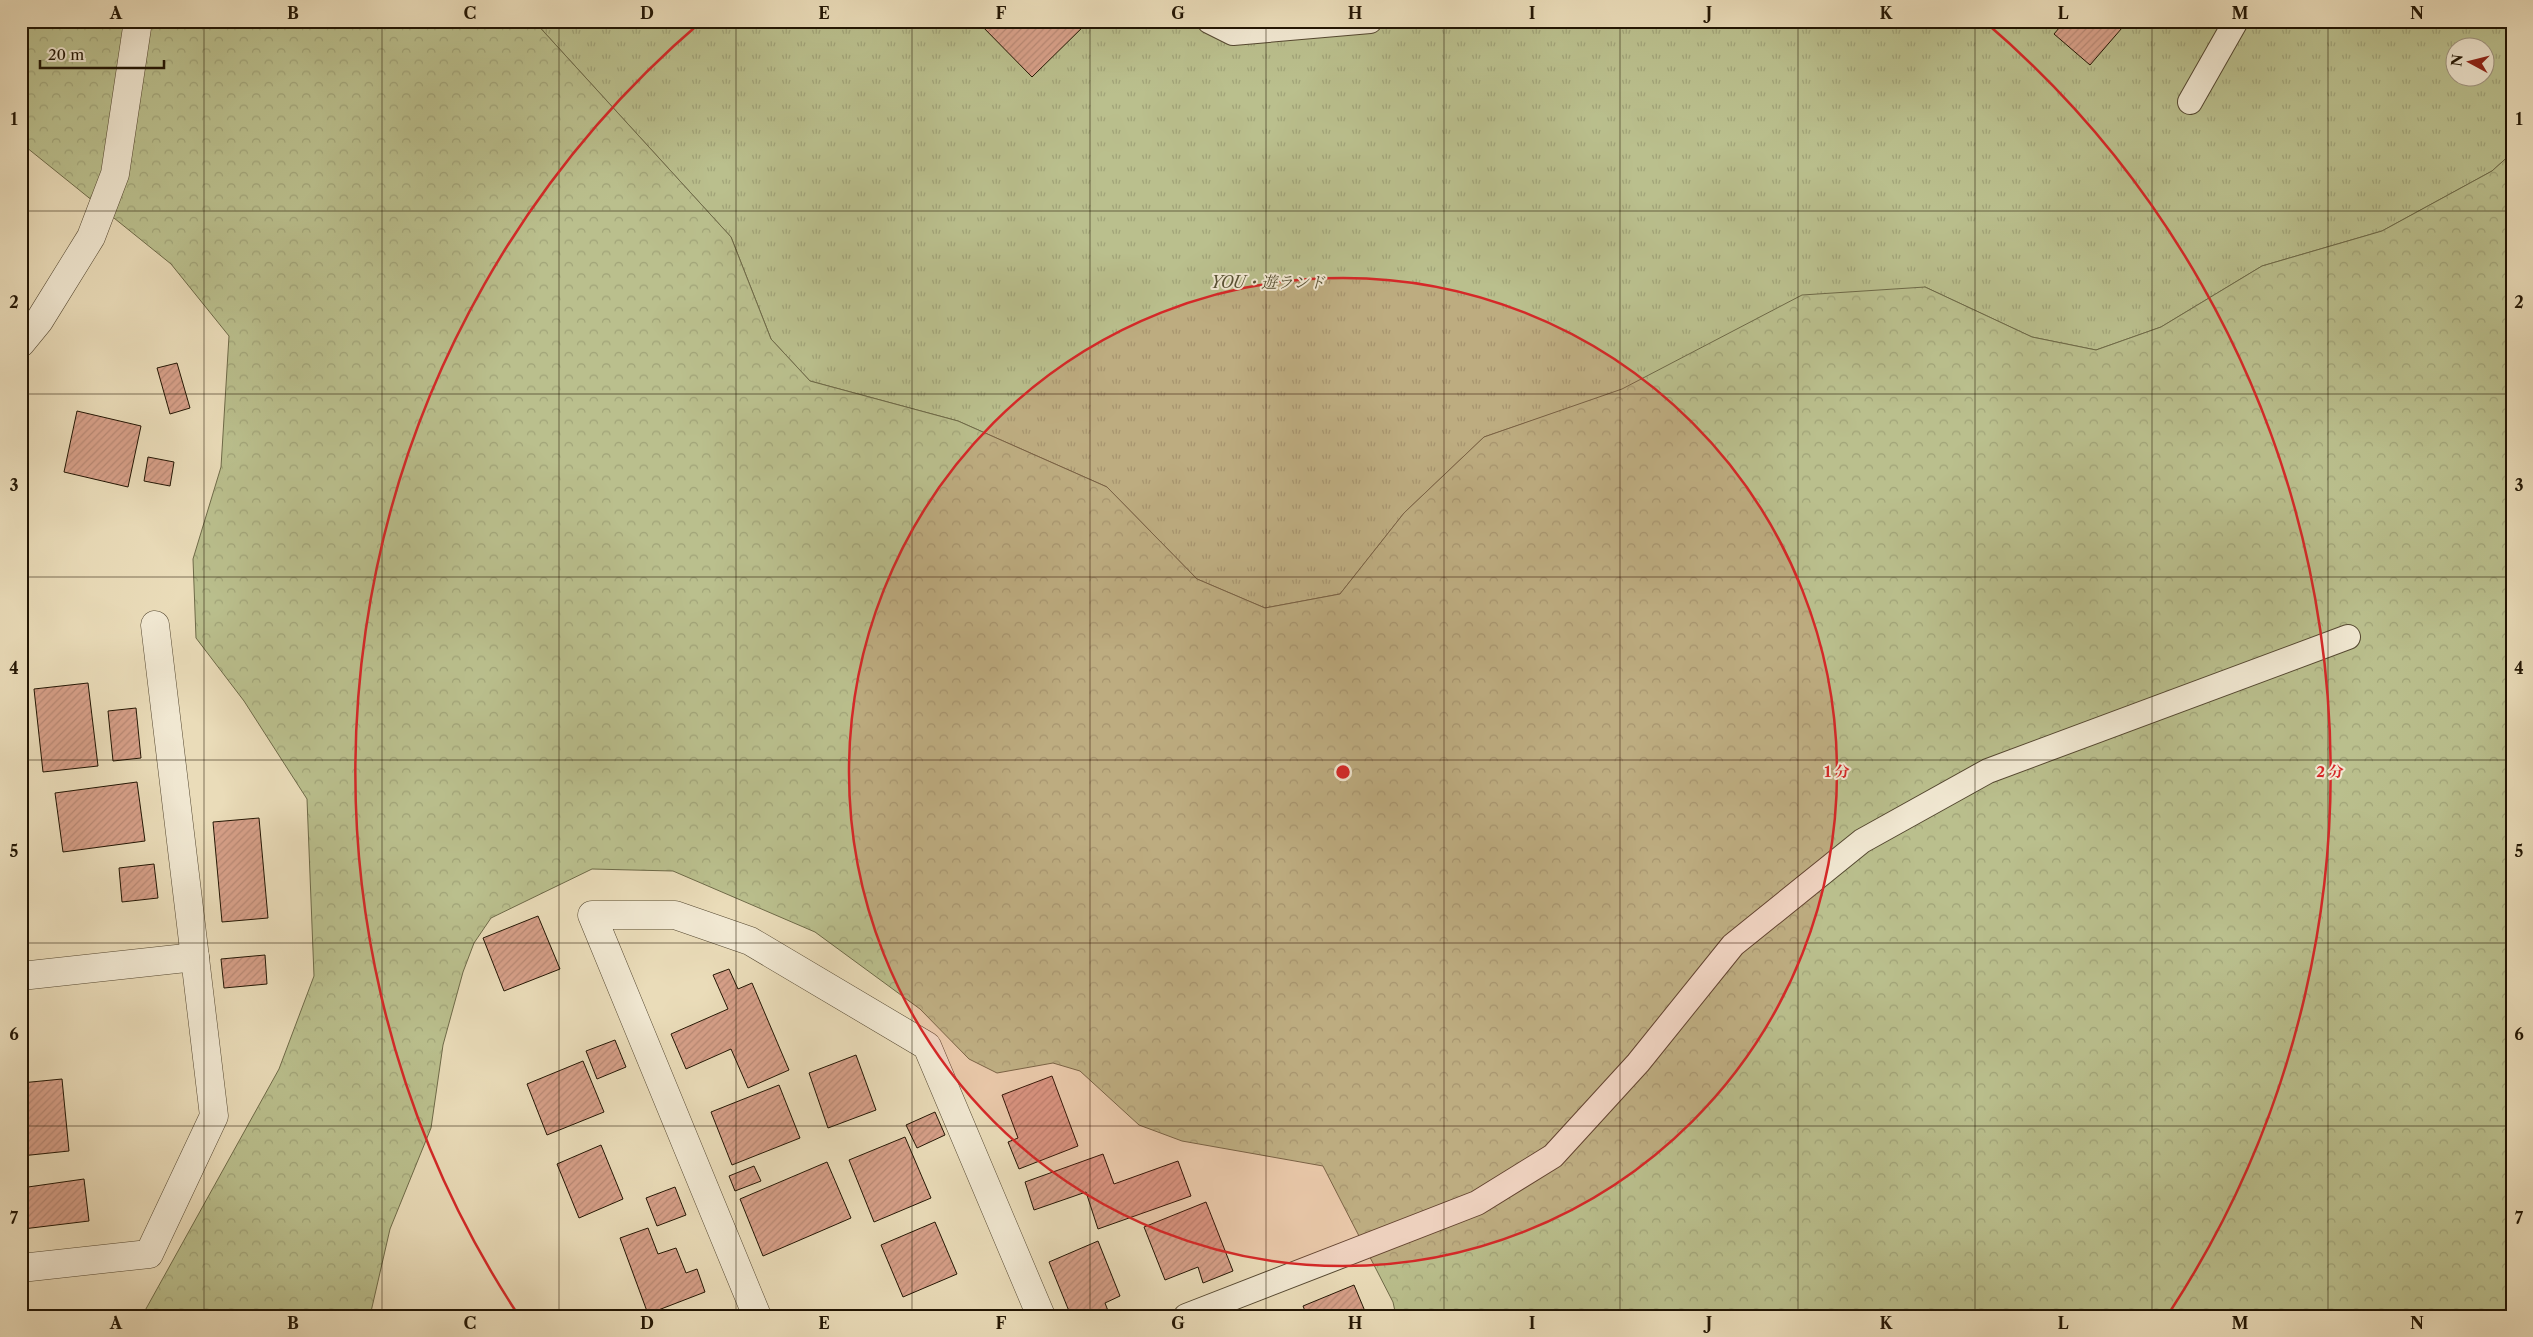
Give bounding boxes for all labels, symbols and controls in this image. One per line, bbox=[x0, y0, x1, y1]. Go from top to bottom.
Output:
text: A bbox=[109, 3, 123, 23]
text: B bbox=[287, 3, 299, 23]
text: C bbox=[464, 3, 476, 23]
text: D bbox=[640, 3, 654, 23]
text: E bbox=[818, 3, 830, 23]
text: F bbox=[996, 3, 1007, 23]
text: G bbox=[1171, 3, 1185, 23]
text: H bbox=[1348, 3, 1362, 23]
text: I bbox=[1529, 3, 1536, 23]
text: J bbox=[1703, 3, 1712, 23]
text: K bbox=[1880, 3, 1894, 23]
text: L bbox=[2057, 3, 2069, 23]
text: M bbox=[2232, 3, 2249, 23]
text: N bbox=[2410, 3, 2424, 23]
scale bar bbox=[40, 38, 164, 70]
north arrow bbox=[2446, 38, 2496, 88]
text: 20 m bbox=[48, 45, 84, 64]
text: N bbox=[2447, 53, 2467, 68]
text: 1 bbox=[10, 109, 18, 129]
text: 1 bbox=[2515, 109, 2523, 129]
park label: YOU・遊ランド bbox=[1211, 272, 1326, 292]
text: 2 bbox=[9, 292, 19, 312]
text: 2 bbox=[2514, 292, 2524, 312]
text: 3 bbox=[9, 475, 19, 495]
text: 3 bbox=[2514, 475, 2524, 495]
text: 4 bbox=[9, 658, 19, 678]
text: 4 bbox=[2514, 658, 2524, 678]
text: 1 分 bbox=[1824, 762, 1850, 781]
text: 2 分 bbox=[2316, 762, 2344, 781]
centre of rings bbox=[1334, 763, 1352, 781]
text: 5 bbox=[10, 841, 19, 861]
text: 5 bbox=[2515, 841, 2524, 861]
text: 6 bbox=[9, 1024, 19, 1044]
text: 6 bbox=[2514, 1024, 2524, 1044]
text: 7 bbox=[10, 1208, 19, 1228]
text: 7 bbox=[2515, 1208, 2524, 1228]
text: A bbox=[109, 1313, 123, 1333]
text: B bbox=[287, 1313, 299, 1333]
text: C bbox=[464, 1313, 476, 1333]
text: D bbox=[640, 1313, 654, 1333]
text: E bbox=[818, 1313, 830, 1333]
text: F bbox=[996, 1313, 1007, 1333]
text: G bbox=[1171, 1313, 1185, 1333]
text: H bbox=[1348, 1313, 1362, 1333]
text: I bbox=[1529, 1313, 1536, 1333]
text: J bbox=[1703, 1313, 1712, 1333]
text: K bbox=[1880, 1313, 1894, 1333]
text: L bbox=[2057, 1313, 2069, 1333]
text: M bbox=[2232, 1313, 2249, 1333]
text: N bbox=[2410, 1313, 2424, 1333]

